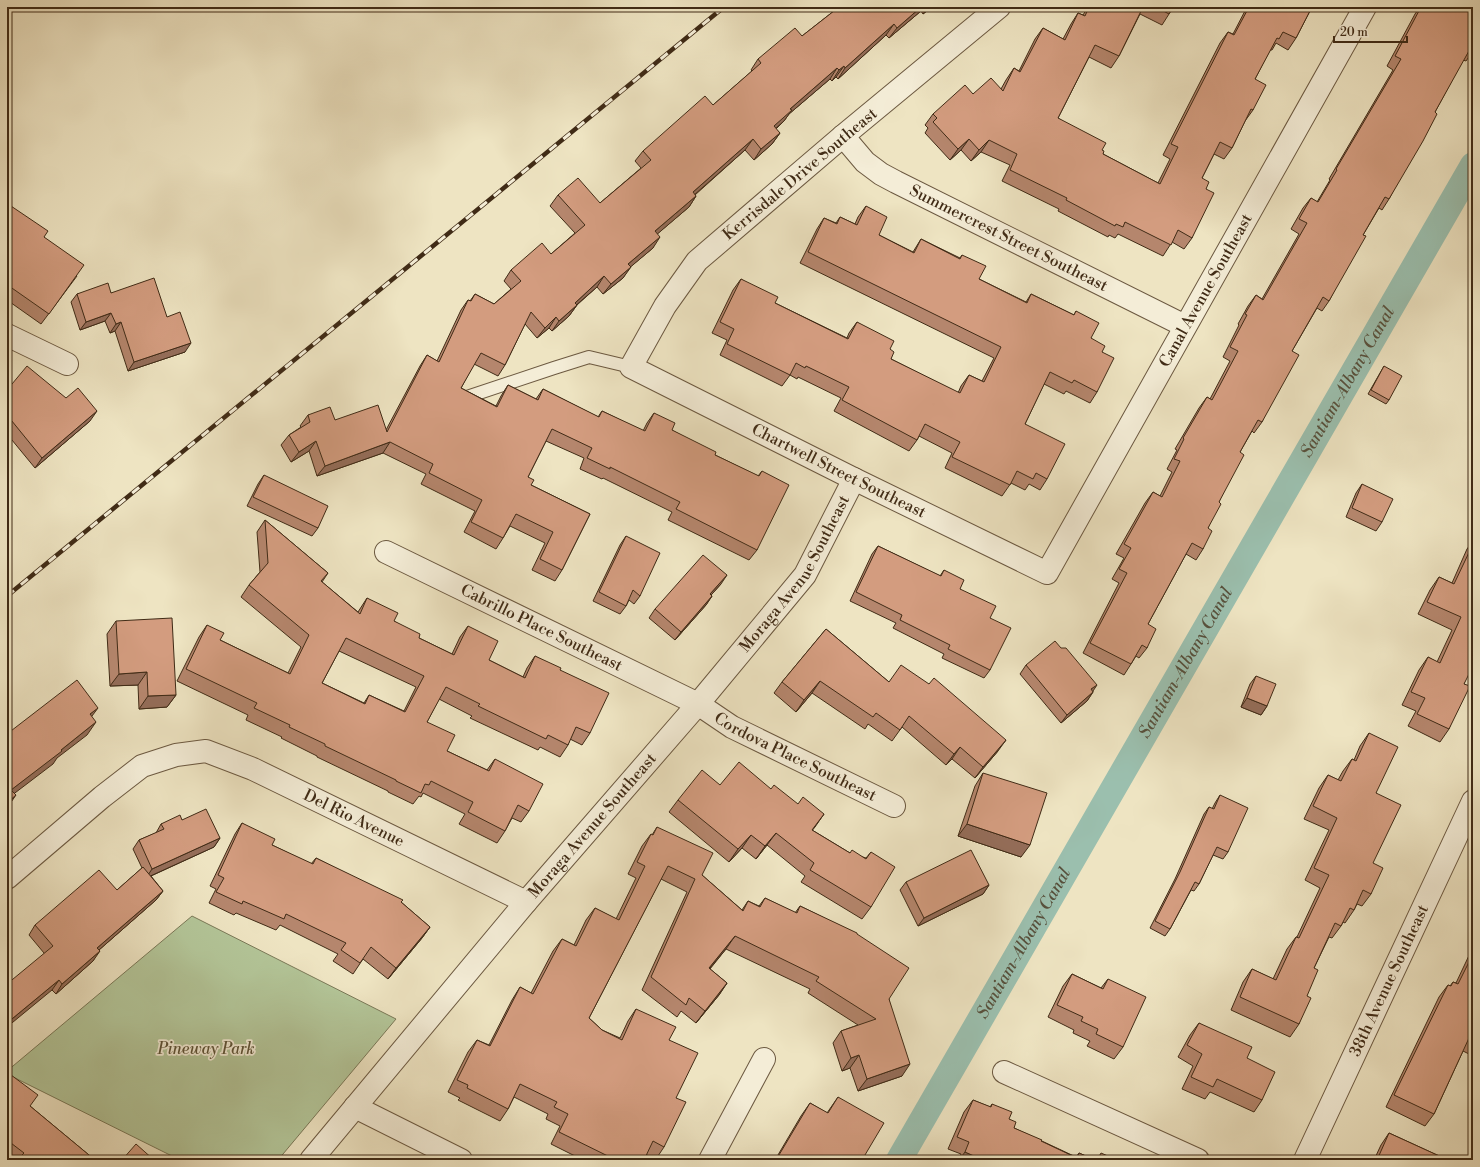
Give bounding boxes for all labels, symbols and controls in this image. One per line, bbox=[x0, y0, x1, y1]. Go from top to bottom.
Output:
scale bar bbox=[1334, 18, 1407, 44]
text: 20 m bbox=[1340, 25, 1368, 40]
street label: Kerrisdale Drive Southeast bbox=[719, 103, 882, 244]
street label: Summercrest Street Southeast bbox=[906, 180, 1111, 296]
street label: Canal Avenue Southeast bbox=[1155, 210, 1257, 371]
water label: Santiam-Albany Canal bbox=[1296, 302, 1400, 462]
street label: Chartwell Street Southeast bbox=[748, 419, 930, 523]
street label: Moraga Avenue Southeast bbox=[735, 492, 854, 656]
street label: Cabrillo Place Southeast bbox=[457, 580, 626, 676]
water label: Santiam-Albany Canal bbox=[1134, 583, 1238, 742]
street label: Cordova Place Southeast bbox=[710, 708, 880, 806]
street label: Moraga Avenue Southeast bbox=[524, 749, 661, 902]
street label: Del Rio Avenue bbox=[300, 785, 408, 851]
water label: Santiam-Albany Canal bbox=[972, 864, 1076, 1023]
street label: 38th Avenue Southeast bbox=[1345, 901, 1433, 1060]
park label: Pineway Park bbox=[156, 1039, 255, 1059]

